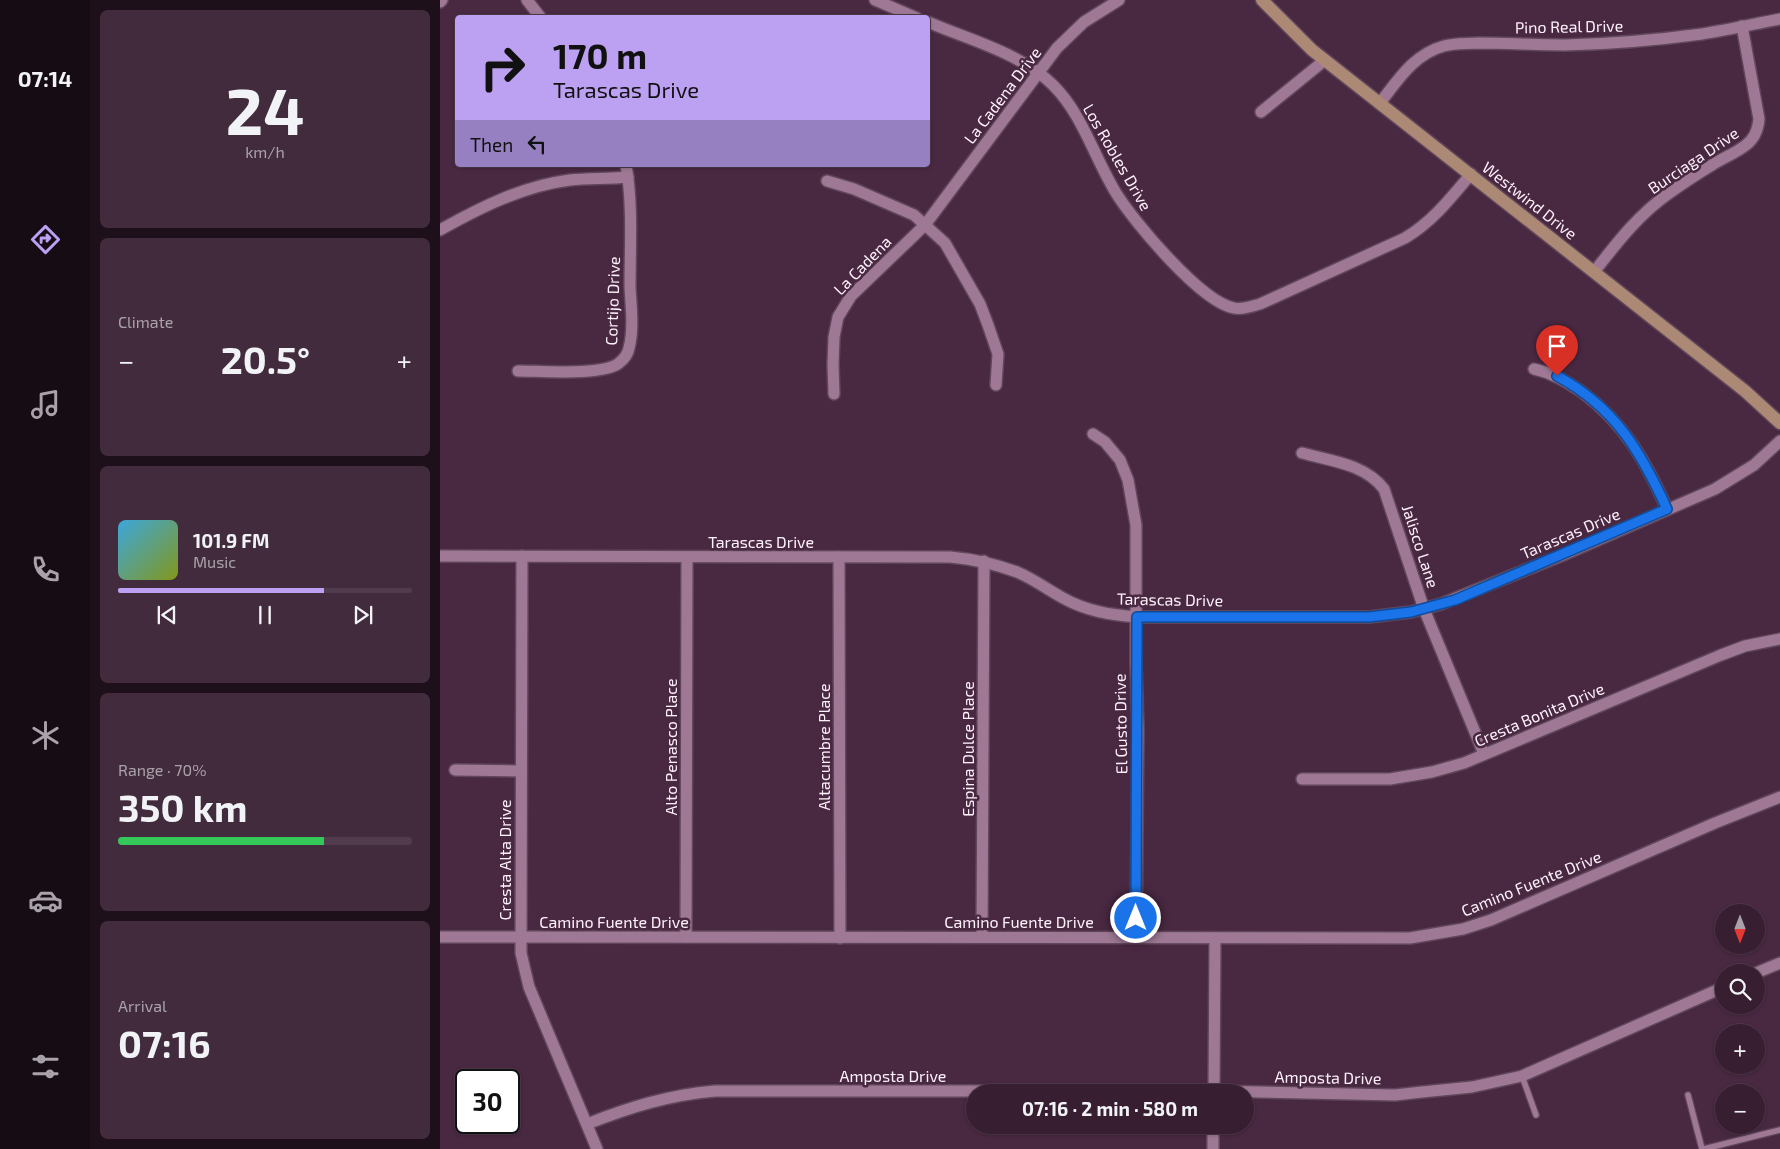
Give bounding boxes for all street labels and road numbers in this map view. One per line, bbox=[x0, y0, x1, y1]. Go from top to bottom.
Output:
street label: Pino Real Drive bbox=[1515, 16, 1623, 36]
street label: La Cadena Drive bbox=[960, 43, 1044, 147]
street label: Los Robles Drive bbox=[1080, 100, 1156, 214]
street label: Burciaga Drive bbox=[1644, 123, 1742, 197]
street label: Westwind Drive bbox=[1479, 157, 1581, 243]
street label: La Cadena bbox=[829, 232, 895, 298]
street label: Cortijo Drive bbox=[601, 256, 624, 346]
street label: Jalisco Lane bbox=[1399, 502, 1443, 590]
street label: Tarascas Drive bbox=[1517, 504, 1623, 562]
street label: Tarascas Drive bbox=[708, 532, 814, 551]
street label: Tarascas Drive bbox=[1117, 589, 1223, 609]
street label: El Gusto Drive bbox=[1110, 673, 1130, 775]
street label: Alto Penasco Place bbox=[661, 678, 680, 816]
street label: Cresta Bonita Drive bbox=[1471, 678, 1607, 750]
street label: Espina Dulce Place bbox=[958, 681, 977, 817]
street label: Altacumbre Place bbox=[814, 683, 833, 811]
street label: Cresta Alta Drive bbox=[495, 799, 514, 921]
street label: Camino Fuente Drive bbox=[1458, 846, 1604, 920]
street label: Camino Fuente Drive bbox=[539, 912, 689, 931]
street label: Camino Fuente Drive bbox=[944, 912, 1094, 931]
street label: Amposta Drive bbox=[840, 1066, 946, 1085]
street label: Amposta Drive bbox=[1274, 1067, 1382, 1087]

